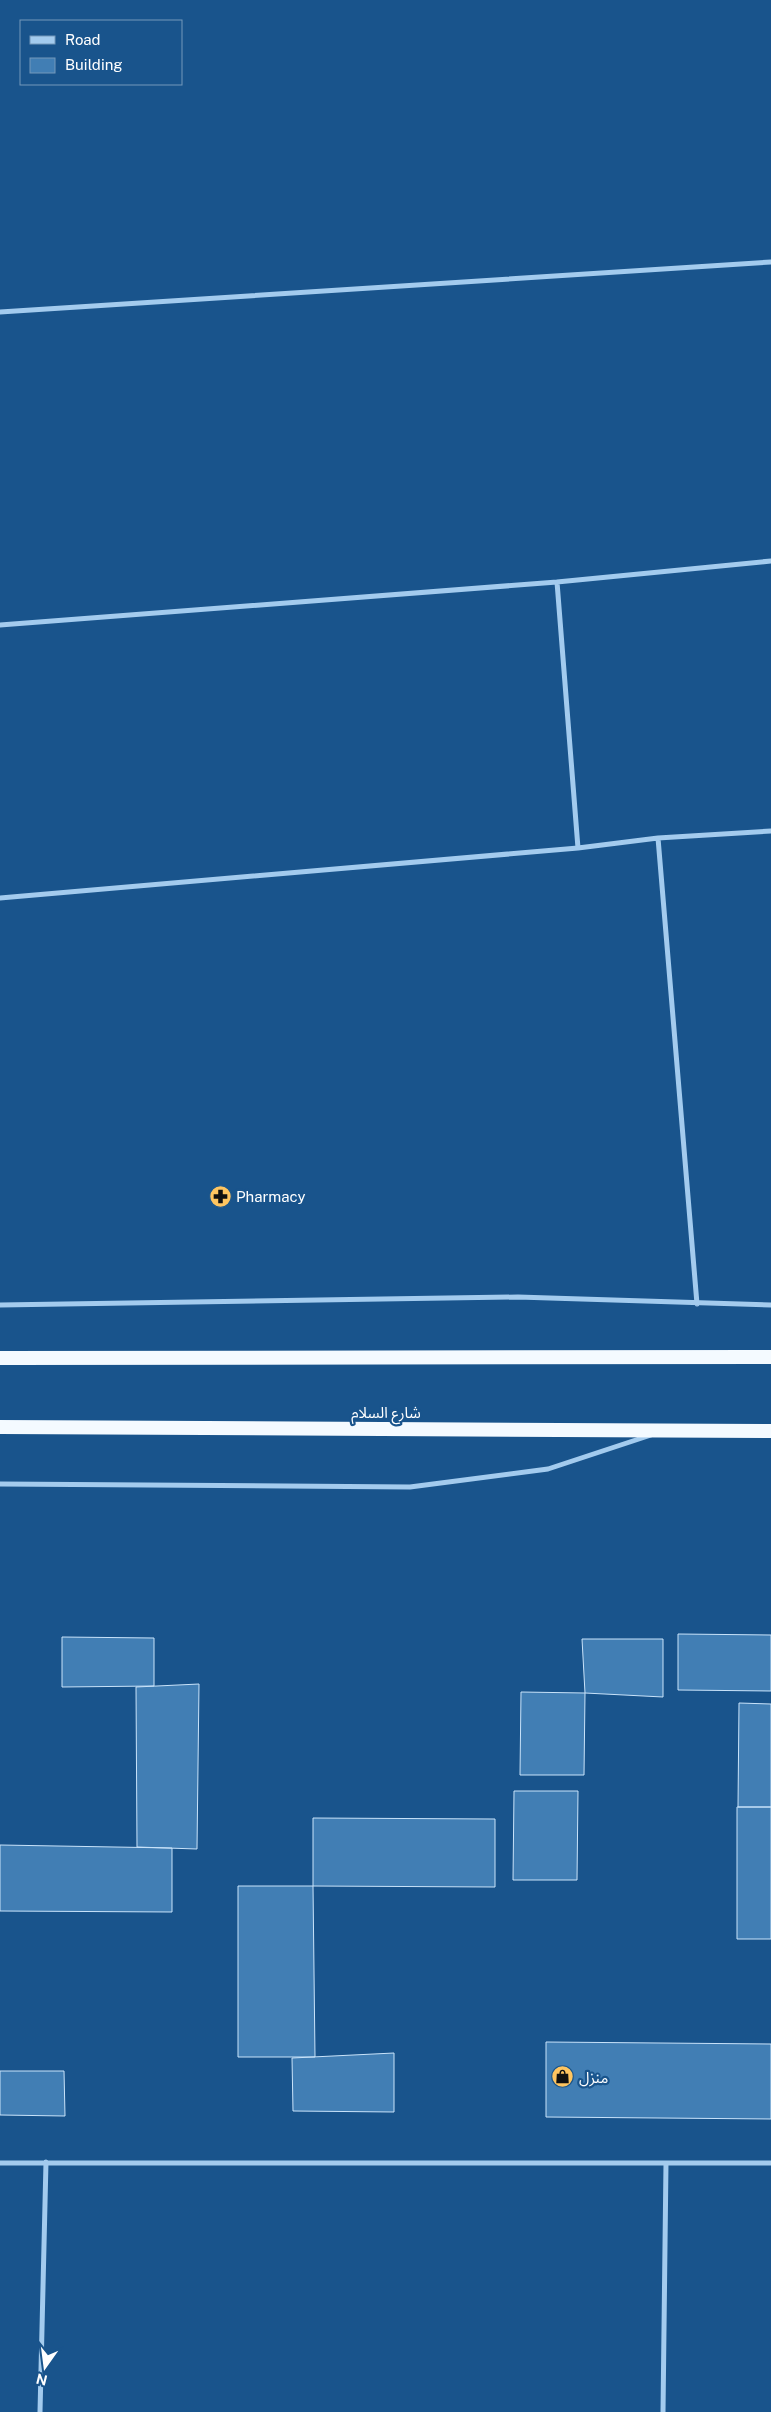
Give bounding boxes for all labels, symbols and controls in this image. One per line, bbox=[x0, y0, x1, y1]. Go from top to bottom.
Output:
legend bbox=[20, 20, 182, 85]
text: Road bbox=[65, 31, 101, 48]
text: Building bbox=[65, 56, 123, 73]
pharmacy icon: Pharmacy bbox=[208, 1184, 232, 1208]
place label: Pharmacy bbox=[236, 1188, 306, 1205]
street label: شارع السلام bbox=[351, 1404, 421, 1425]
shop icon: منزل bbox=[551, 2065, 575, 2089]
place label: منزل bbox=[579, 2069, 608, 2087]
north arrow bbox=[20, 2342, 70, 2392]
text: N bbox=[35, 2371, 49, 2389]

